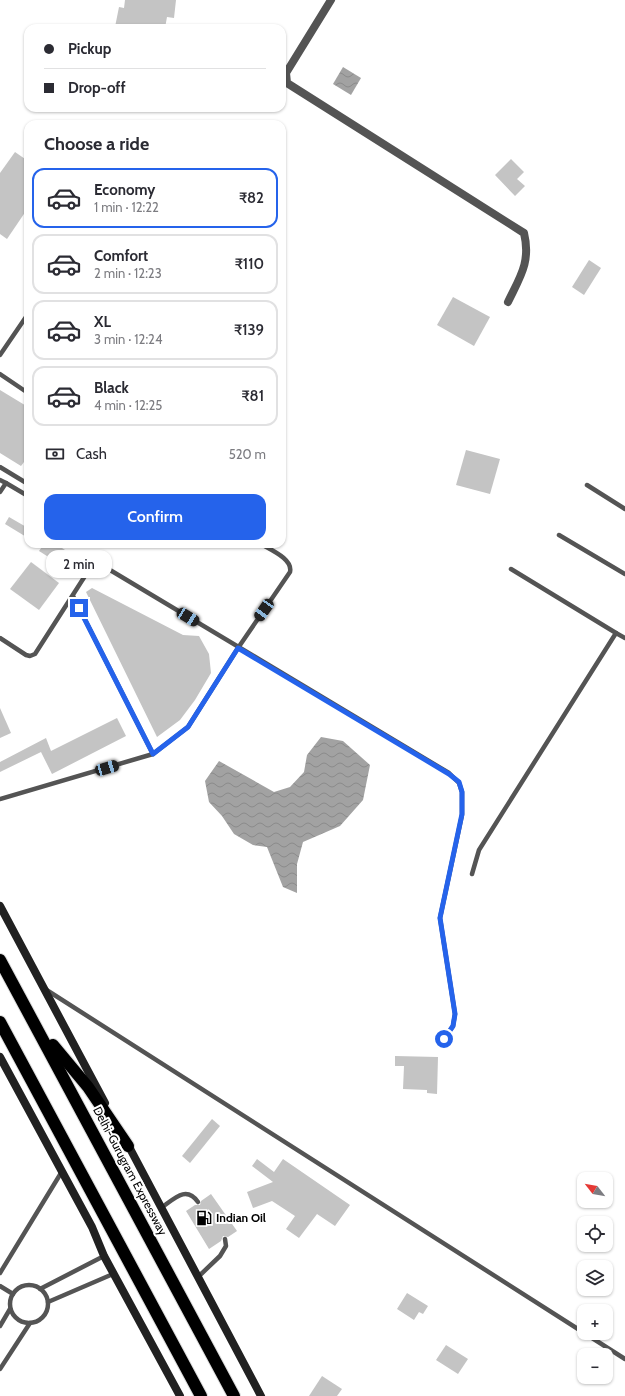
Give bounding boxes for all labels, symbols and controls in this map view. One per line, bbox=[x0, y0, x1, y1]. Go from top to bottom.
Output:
text: Pickup bbox=[68, 40, 111, 58]
text: Drop-off bbox=[68, 79, 126, 97]
text: Choose a ride bbox=[44, 133, 149, 155]
icon: car bbox=[46, 180, 82, 216]
text: Economy bbox=[94, 181, 155, 199]
text: ₹82 bbox=[239, 189, 264, 207]
text: 1 min · 12:22 bbox=[94, 199, 159, 215]
icon: car bbox=[46, 246, 82, 282]
text: Comfort bbox=[94, 247, 148, 265]
text: ₹110 bbox=[235, 255, 264, 273]
text: 2 min · 12:23 bbox=[94, 265, 162, 281]
icon: car bbox=[46, 312, 82, 348]
text: XL bbox=[94, 313, 111, 331]
text: ₹139 bbox=[234, 321, 264, 339]
text: 3 min · 12:24 bbox=[94, 331, 162, 347]
icon: car bbox=[46, 378, 82, 414]
text: Black bbox=[94, 379, 129, 397]
text: ₹81 bbox=[242, 387, 264, 405]
text: 4 min · 12:25 bbox=[94, 397, 162, 413]
icon: cash bbox=[44, 443, 66, 465]
text: Cash bbox=[76, 445, 107, 463]
text: 520 m bbox=[229, 446, 266, 462]
button: Confirm bbox=[44, 494, 266, 540]
callout: 2 min bbox=[46, 550, 112, 578]
text: 2 min bbox=[63, 556, 95, 572]
car bbox=[252, 597, 276, 623]
route end bbox=[70, 599, 88, 617]
car bbox=[175, 606, 201, 628]
car bbox=[94, 759, 120, 777]
route start bbox=[435, 1030, 453, 1048]
street label: Delhi-Gurugram Expressway bbox=[90, 1104, 171, 1238]
north arrow bbox=[577, 1172, 613, 1208]
map controls bbox=[577, 1172, 613, 1384]
fuel station icon: Indian Oil bbox=[195, 1209, 213, 1227]
place label: Indian Oil bbox=[216, 1210, 266, 1225]
button: locate bbox=[577, 1216, 613, 1252]
button: layers bbox=[577, 1260, 613, 1296]
button: + bbox=[577, 1304, 613, 1340]
button: − bbox=[577, 1348, 613, 1384]

